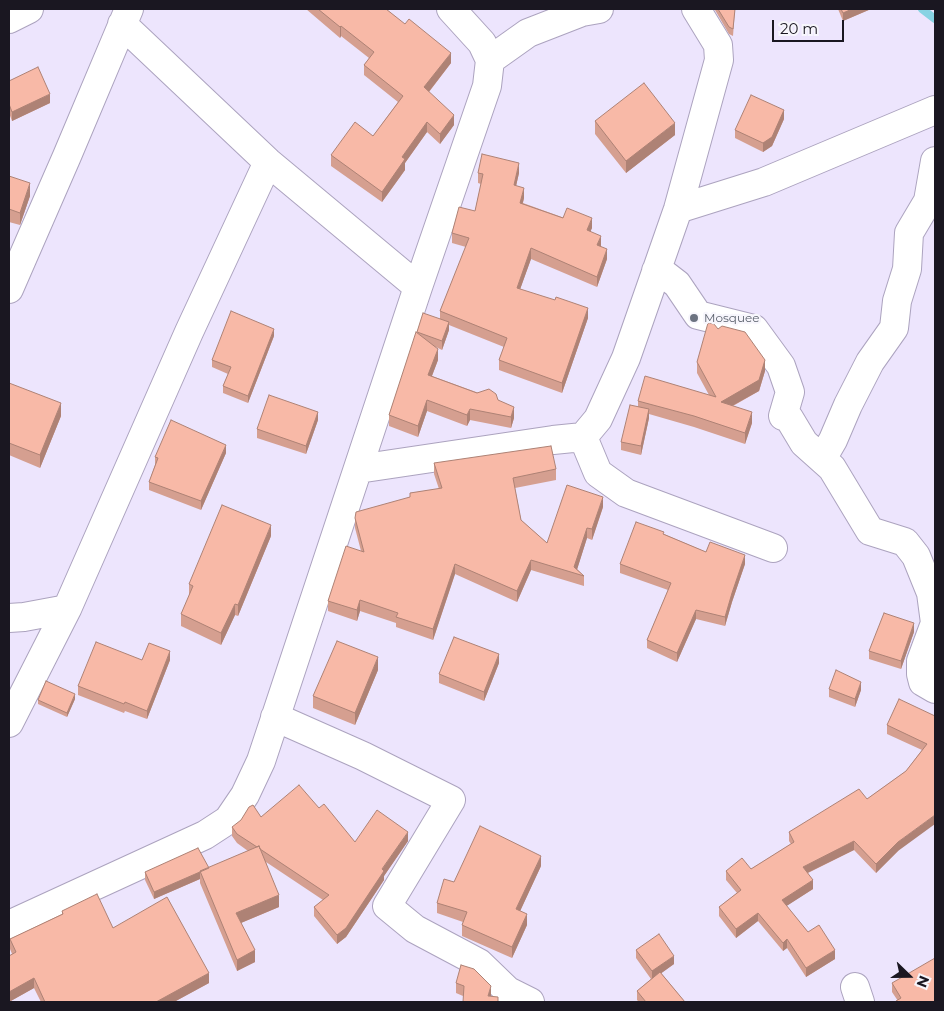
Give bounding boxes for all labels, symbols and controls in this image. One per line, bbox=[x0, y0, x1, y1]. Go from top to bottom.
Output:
scale bar bbox=[774, 10, 846, 42]
text: 20 m bbox=[780, 19, 818, 38]
place label: Mosquee bbox=[704, 311, 760, 325]
marker: Mosquee bbox=[688, 312, 700, 324]
north arrow bbox=[884, 951, 934, 1001]
text: N bbox=[912, 973, 933, 990]

